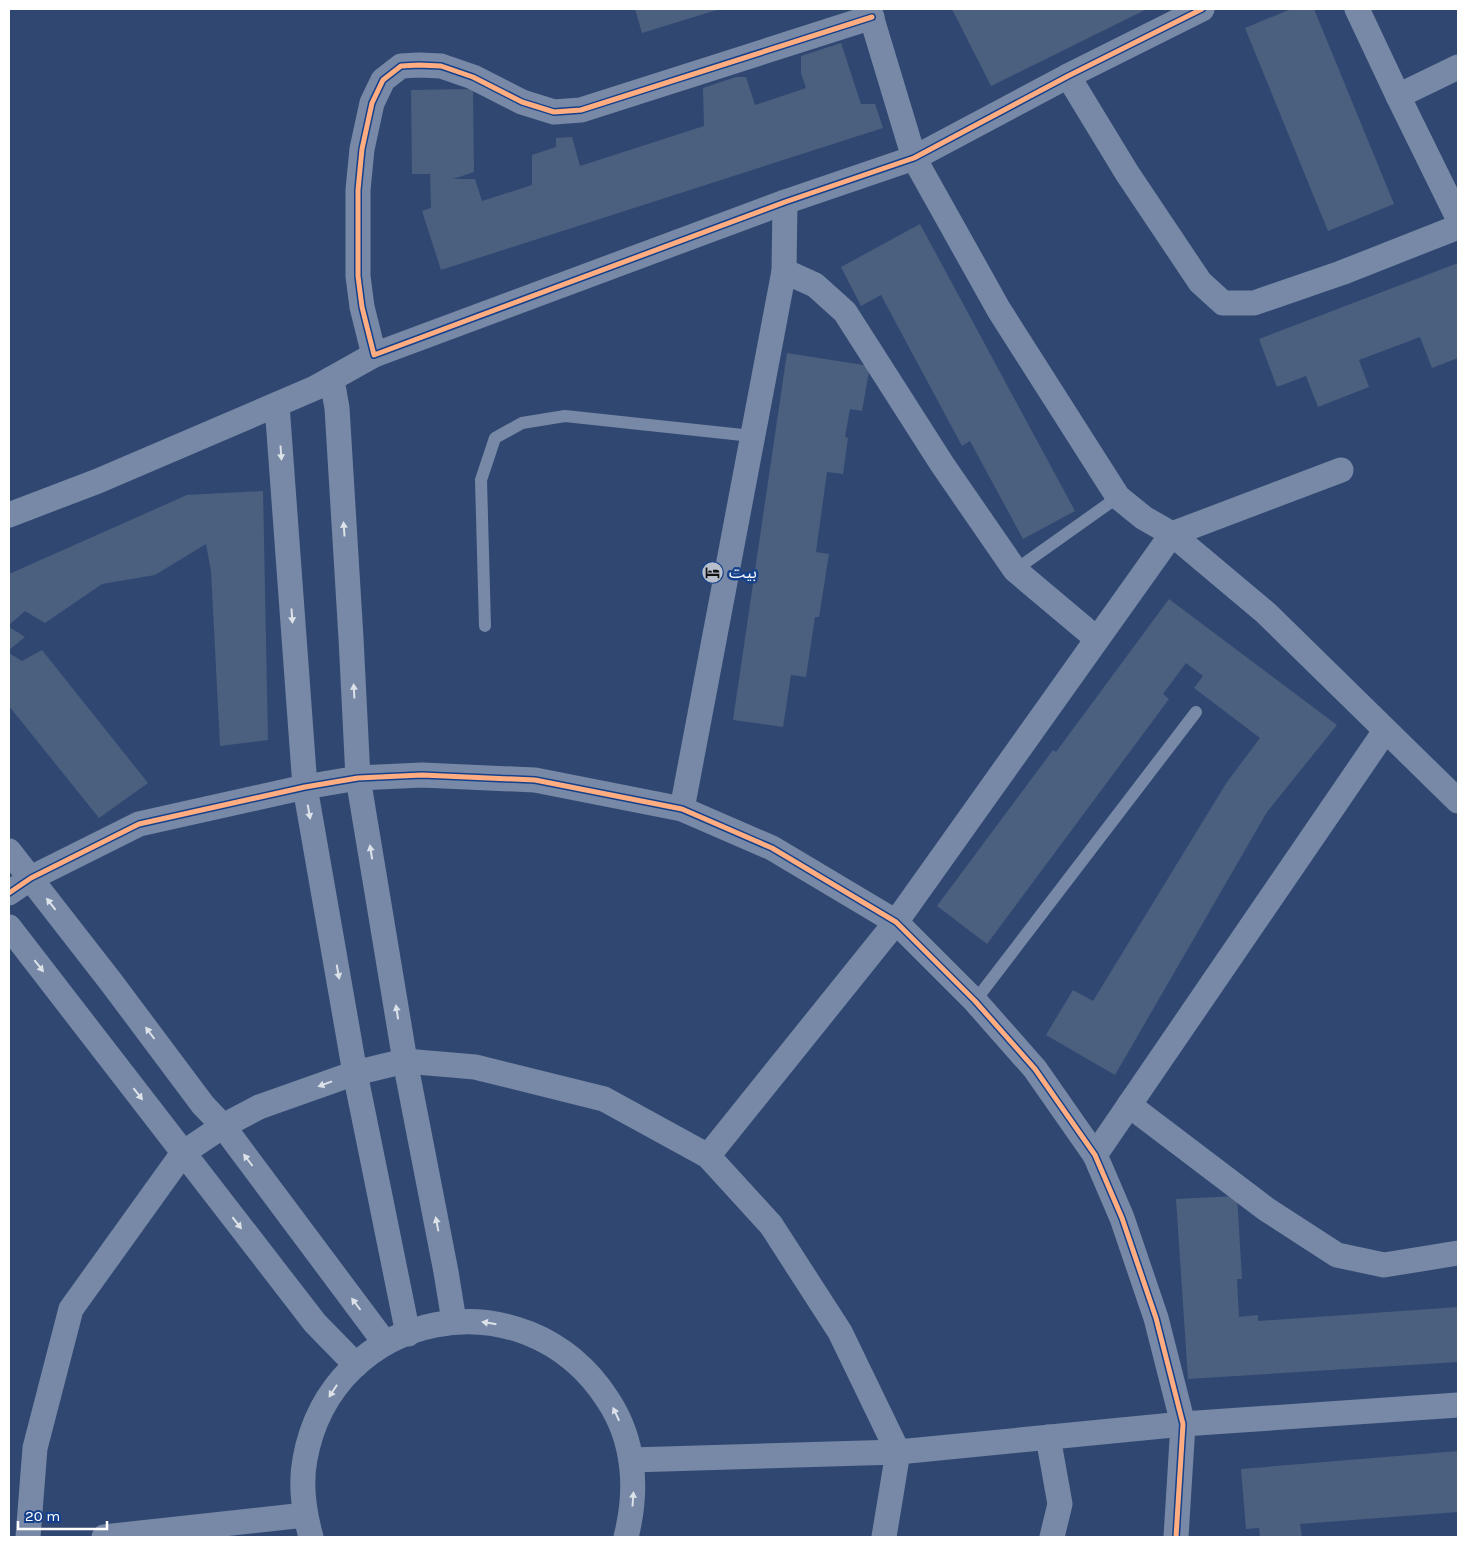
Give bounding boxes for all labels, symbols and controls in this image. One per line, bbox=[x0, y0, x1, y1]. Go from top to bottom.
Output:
one-way arrow bbox=[277, 446, 285, 462]
one-way arrow bbox=[340, 520, 348, 536]
hotel icon: بيت bbox=[701, 560, 725, 584]
place label: بيت bbox=[729, 563, 757, 582]
one-way arrow bbox=[289, 608, 297, 624]
one-way arrow bbox=[350, 683, 358, 699]
one-way arrow bbox=[306, 805, 314, 821]
one-way arrow bbox=[366, 844, 374, 860]
one-way arrow bbox=[45, 898, 56, 911]
one-way arrow bbox=[33, 959, 44, 972]
one-way arrow bbox=[334, 965, 342, 981]
one-way arrow bbox=[393, 1004, 401, 1020]
one-way arrow bbox=[144, 1027, 155, 1040]
one-way arrow bbox=[317, 1080, 332, 1088]
one-way arrow bbox=[133, 1087, 143, 1101]
one-way arrow bbox=[243, 1154, 254, 1167]
one-way arrow bbox=[232, 1216, 243, 1229]
one-way arrow bbox=[433, 1217, 441, 1232]
one-way arrow bbox=[351, 1297, 361, 1311]
one-way arrow bbox=[481, 1318, 497, 1326]
one-way arrow bbox=[328, 1385, 338, 1398]
one-way arrow bbox=[611, 1407, 619, 1421]
one-way arrow bbox=[629, 1491, 637, 1507]
scale bar bbox=[18, 1498, 106, 1530]
text: 20 m bbox=[25, 1507, 60, 1525]

